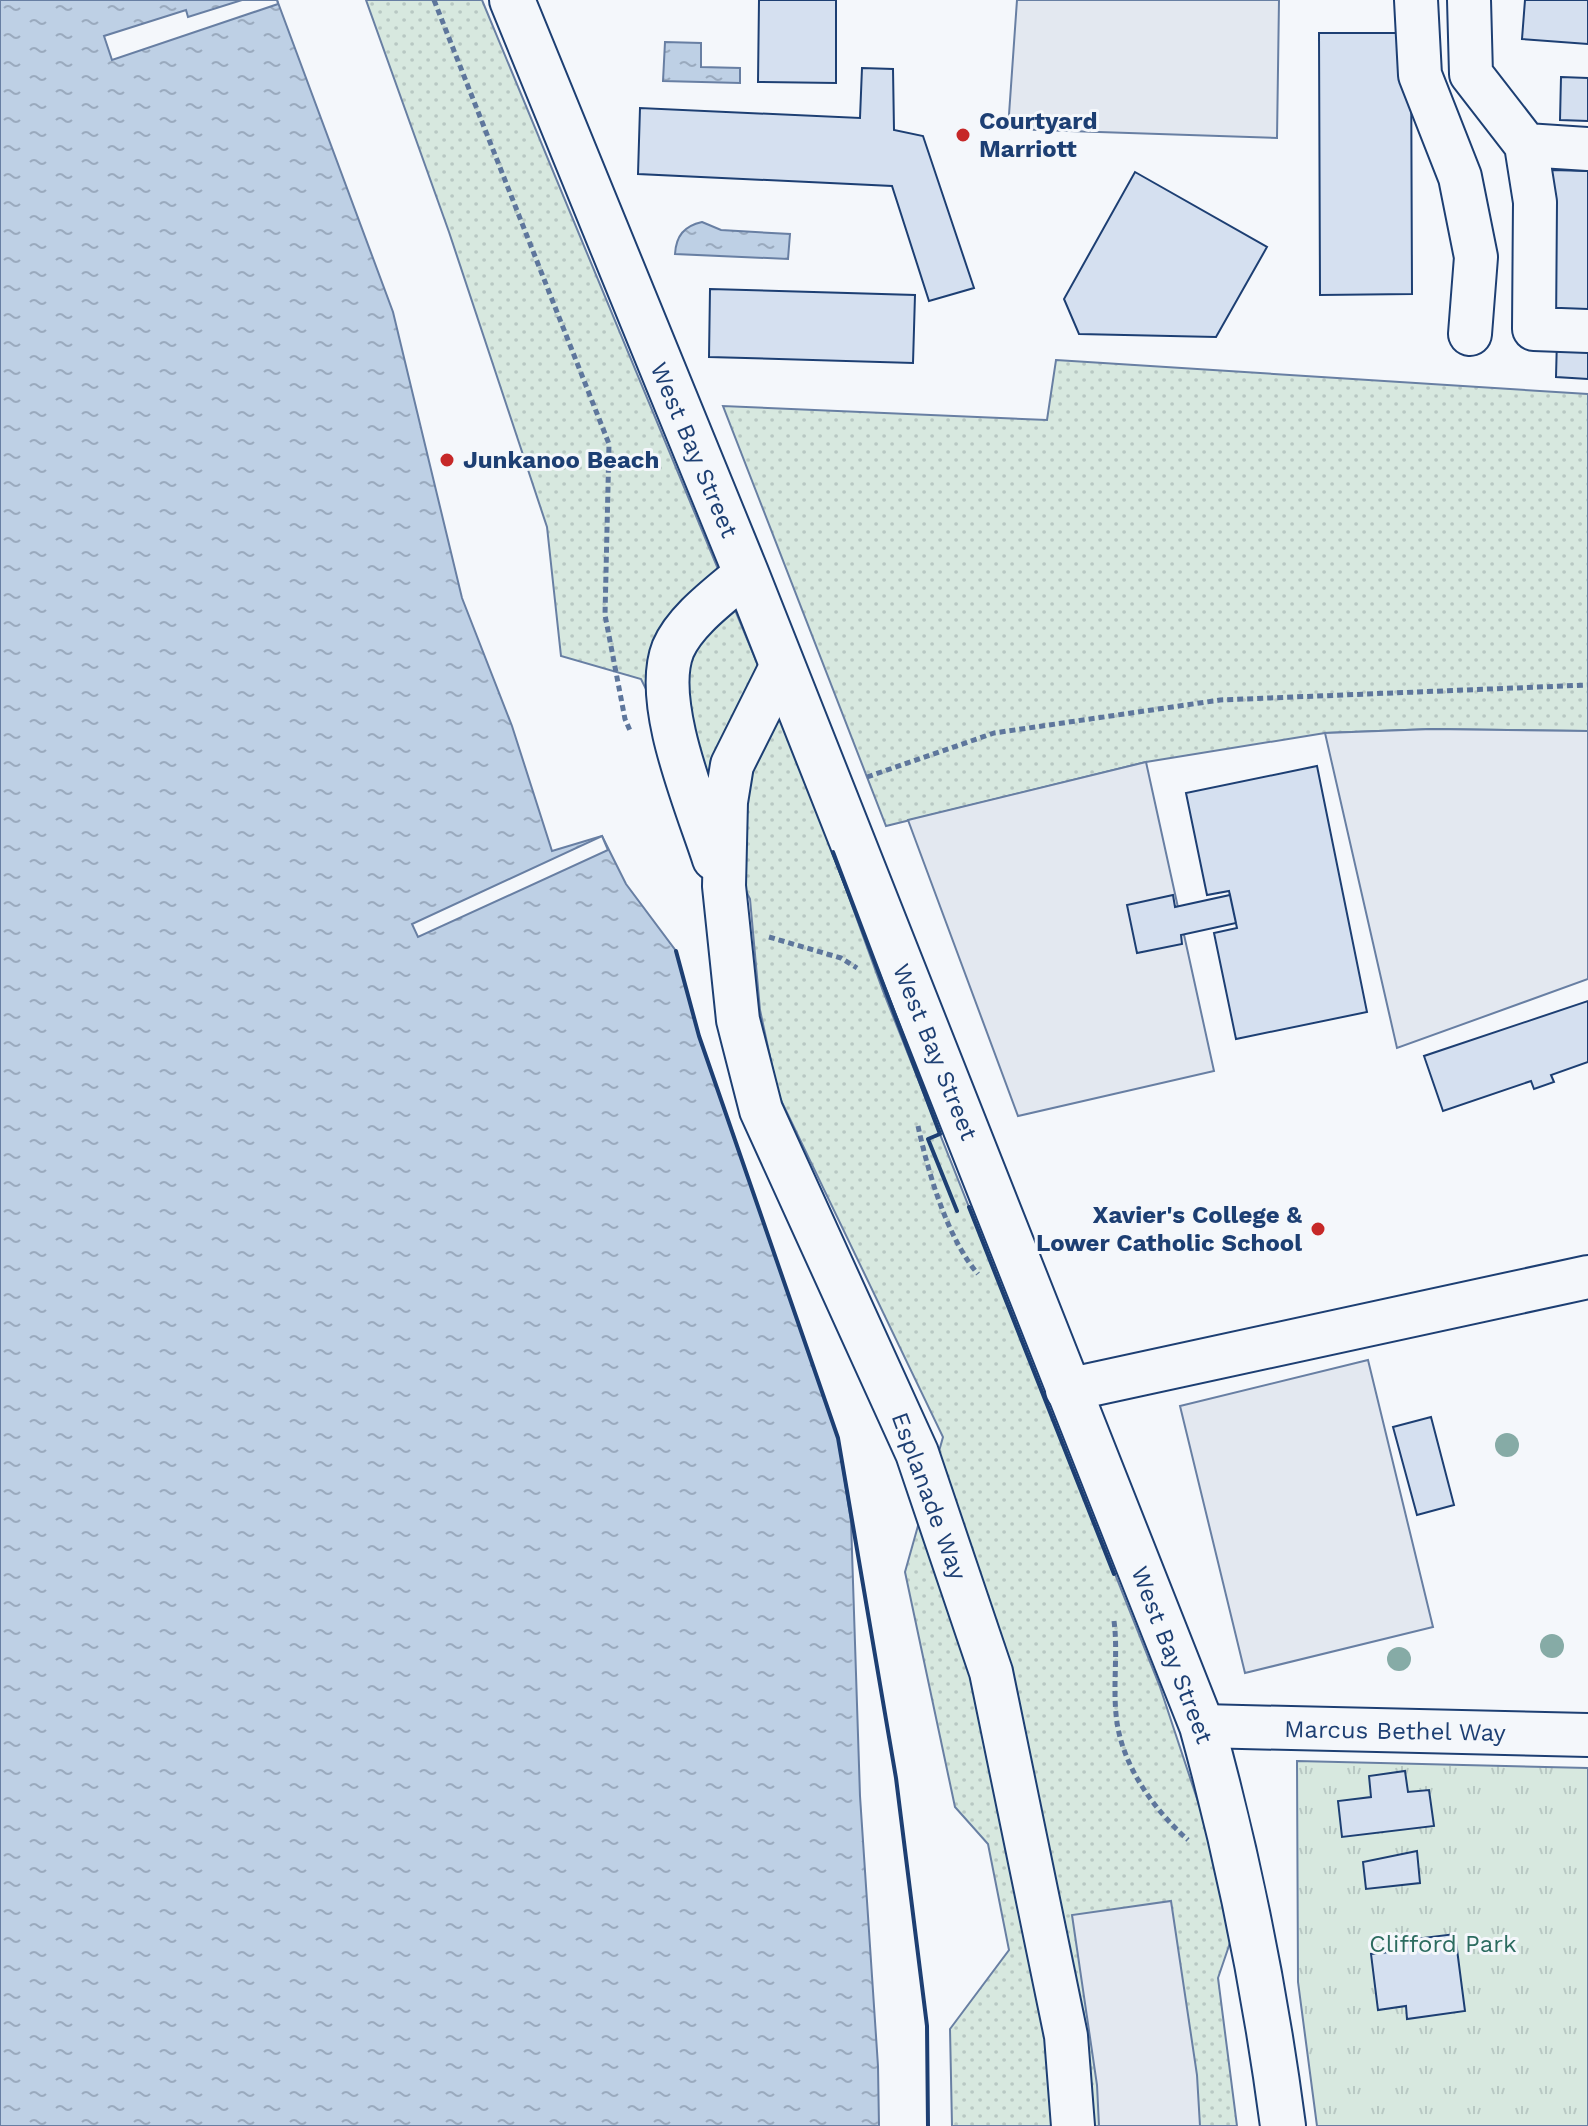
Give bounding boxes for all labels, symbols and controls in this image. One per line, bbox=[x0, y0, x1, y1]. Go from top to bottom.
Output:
place label: Courtyard Marriott bbox=[979, 107, 1097, 163]
marker: Courtyard Marriott bbox=[954, 126, 972, 144]
street label: West Bay Street bbox=[644, 358, 744, 542]
place label: Junkanoo Beach bbox=[463, 446, 659, 474]
marker: Junkanoo Beach bbox=[438, 451, 456, 469]
street label: West Bay Street bbox=[887, 960, 983, 1144]
place label: Xavier's College & Lower Catholic School bbox=[1036, 1201, 1302, 1257]
marker: Xavier's College & Lower Catholic School bbox=[1309, 1220, 1327, 1238]
street label: Esplanade Way bbox=[886, 1408, 973, 1584]
street label: West Bay Street bbox=[1125, 1562, 1219, 1748]
street label: Marcus Bethel Way bbox=[1284, 1715, 1507, 1747]
park label: Clifford Park bbox=[1369, 1930, 1517, 1958]

